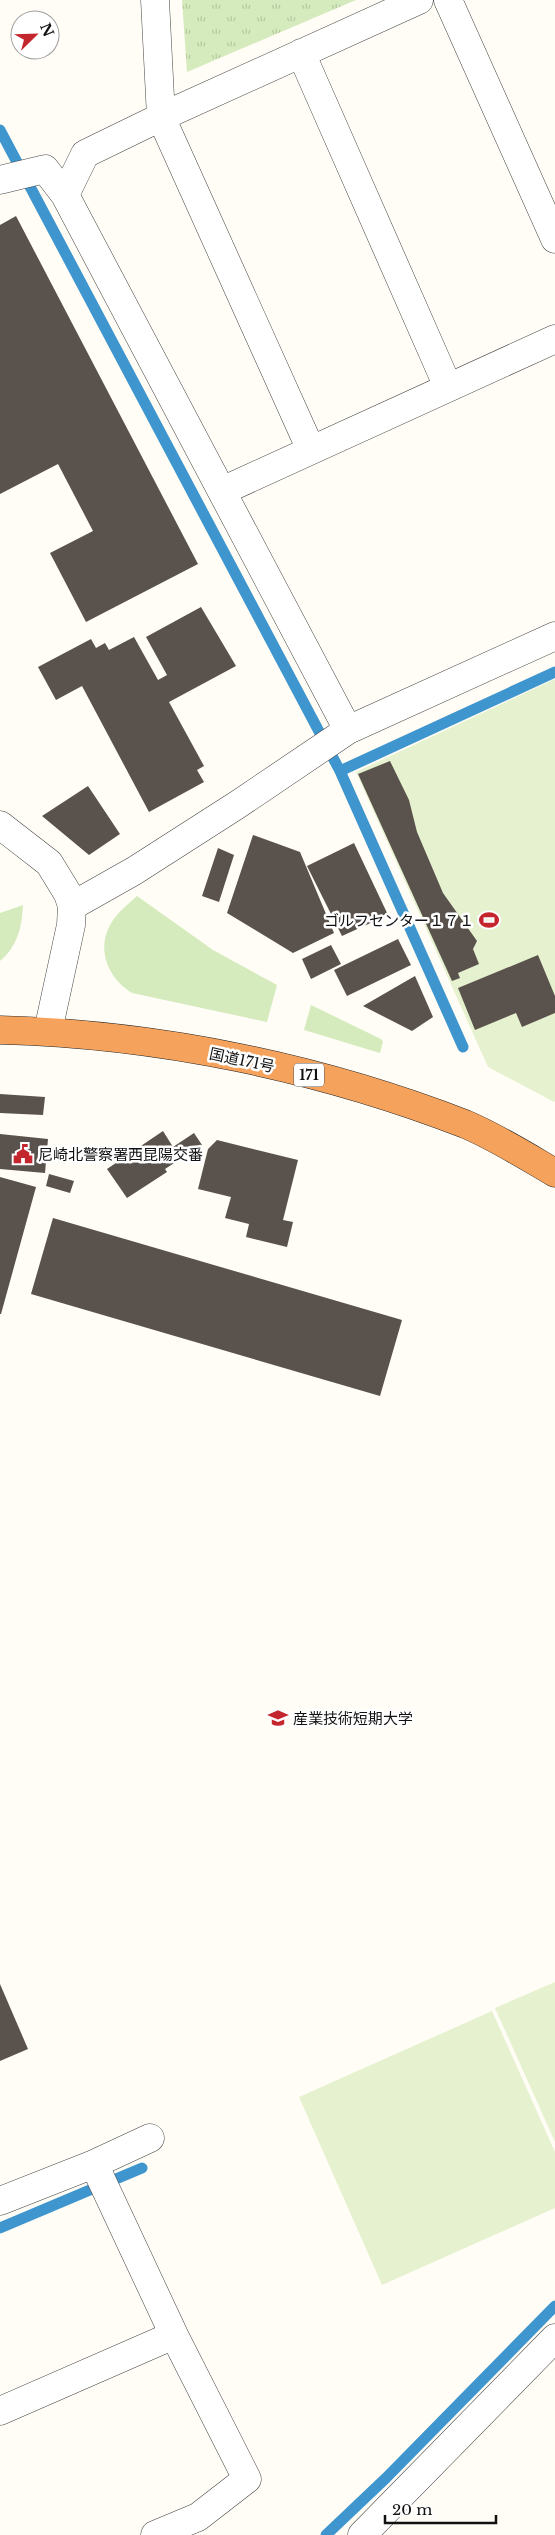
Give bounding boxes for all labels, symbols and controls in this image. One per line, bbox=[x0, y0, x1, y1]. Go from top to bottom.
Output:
north arrow bbox=[10, 10, 60, 60]
text: N bbox=[36, 20, 58, 39]
sports icon: ゴルフセンター１７１ bbox=[478, 909, 500, 931]
place label: ゴルフセンター１７１ bbox=[324, 911, 474, 930]
street label: 国道171号 bbox=[208, 1044, 276, 1076]
road number: 171 bbox=[294, 1064, 324, 1086]
public building icon: 尼崎北警察署西昆陽交番 bbox=[12, 1143, 34, 1165]
place label: 尼崎北警察署西昆陽交番 bbox=[38, 1145, 203, 1164]
school or university icon: 産業技術短期大学 bbox=[267, 1707, 289, 1729]
place label: 産業技術短期大学 bbox=[293, 1709, 413, 1728]
scale bar bbox=[385, 2492, 496, 2524]
text: 20 m bbox=[392, 2500, 432, 2519]

